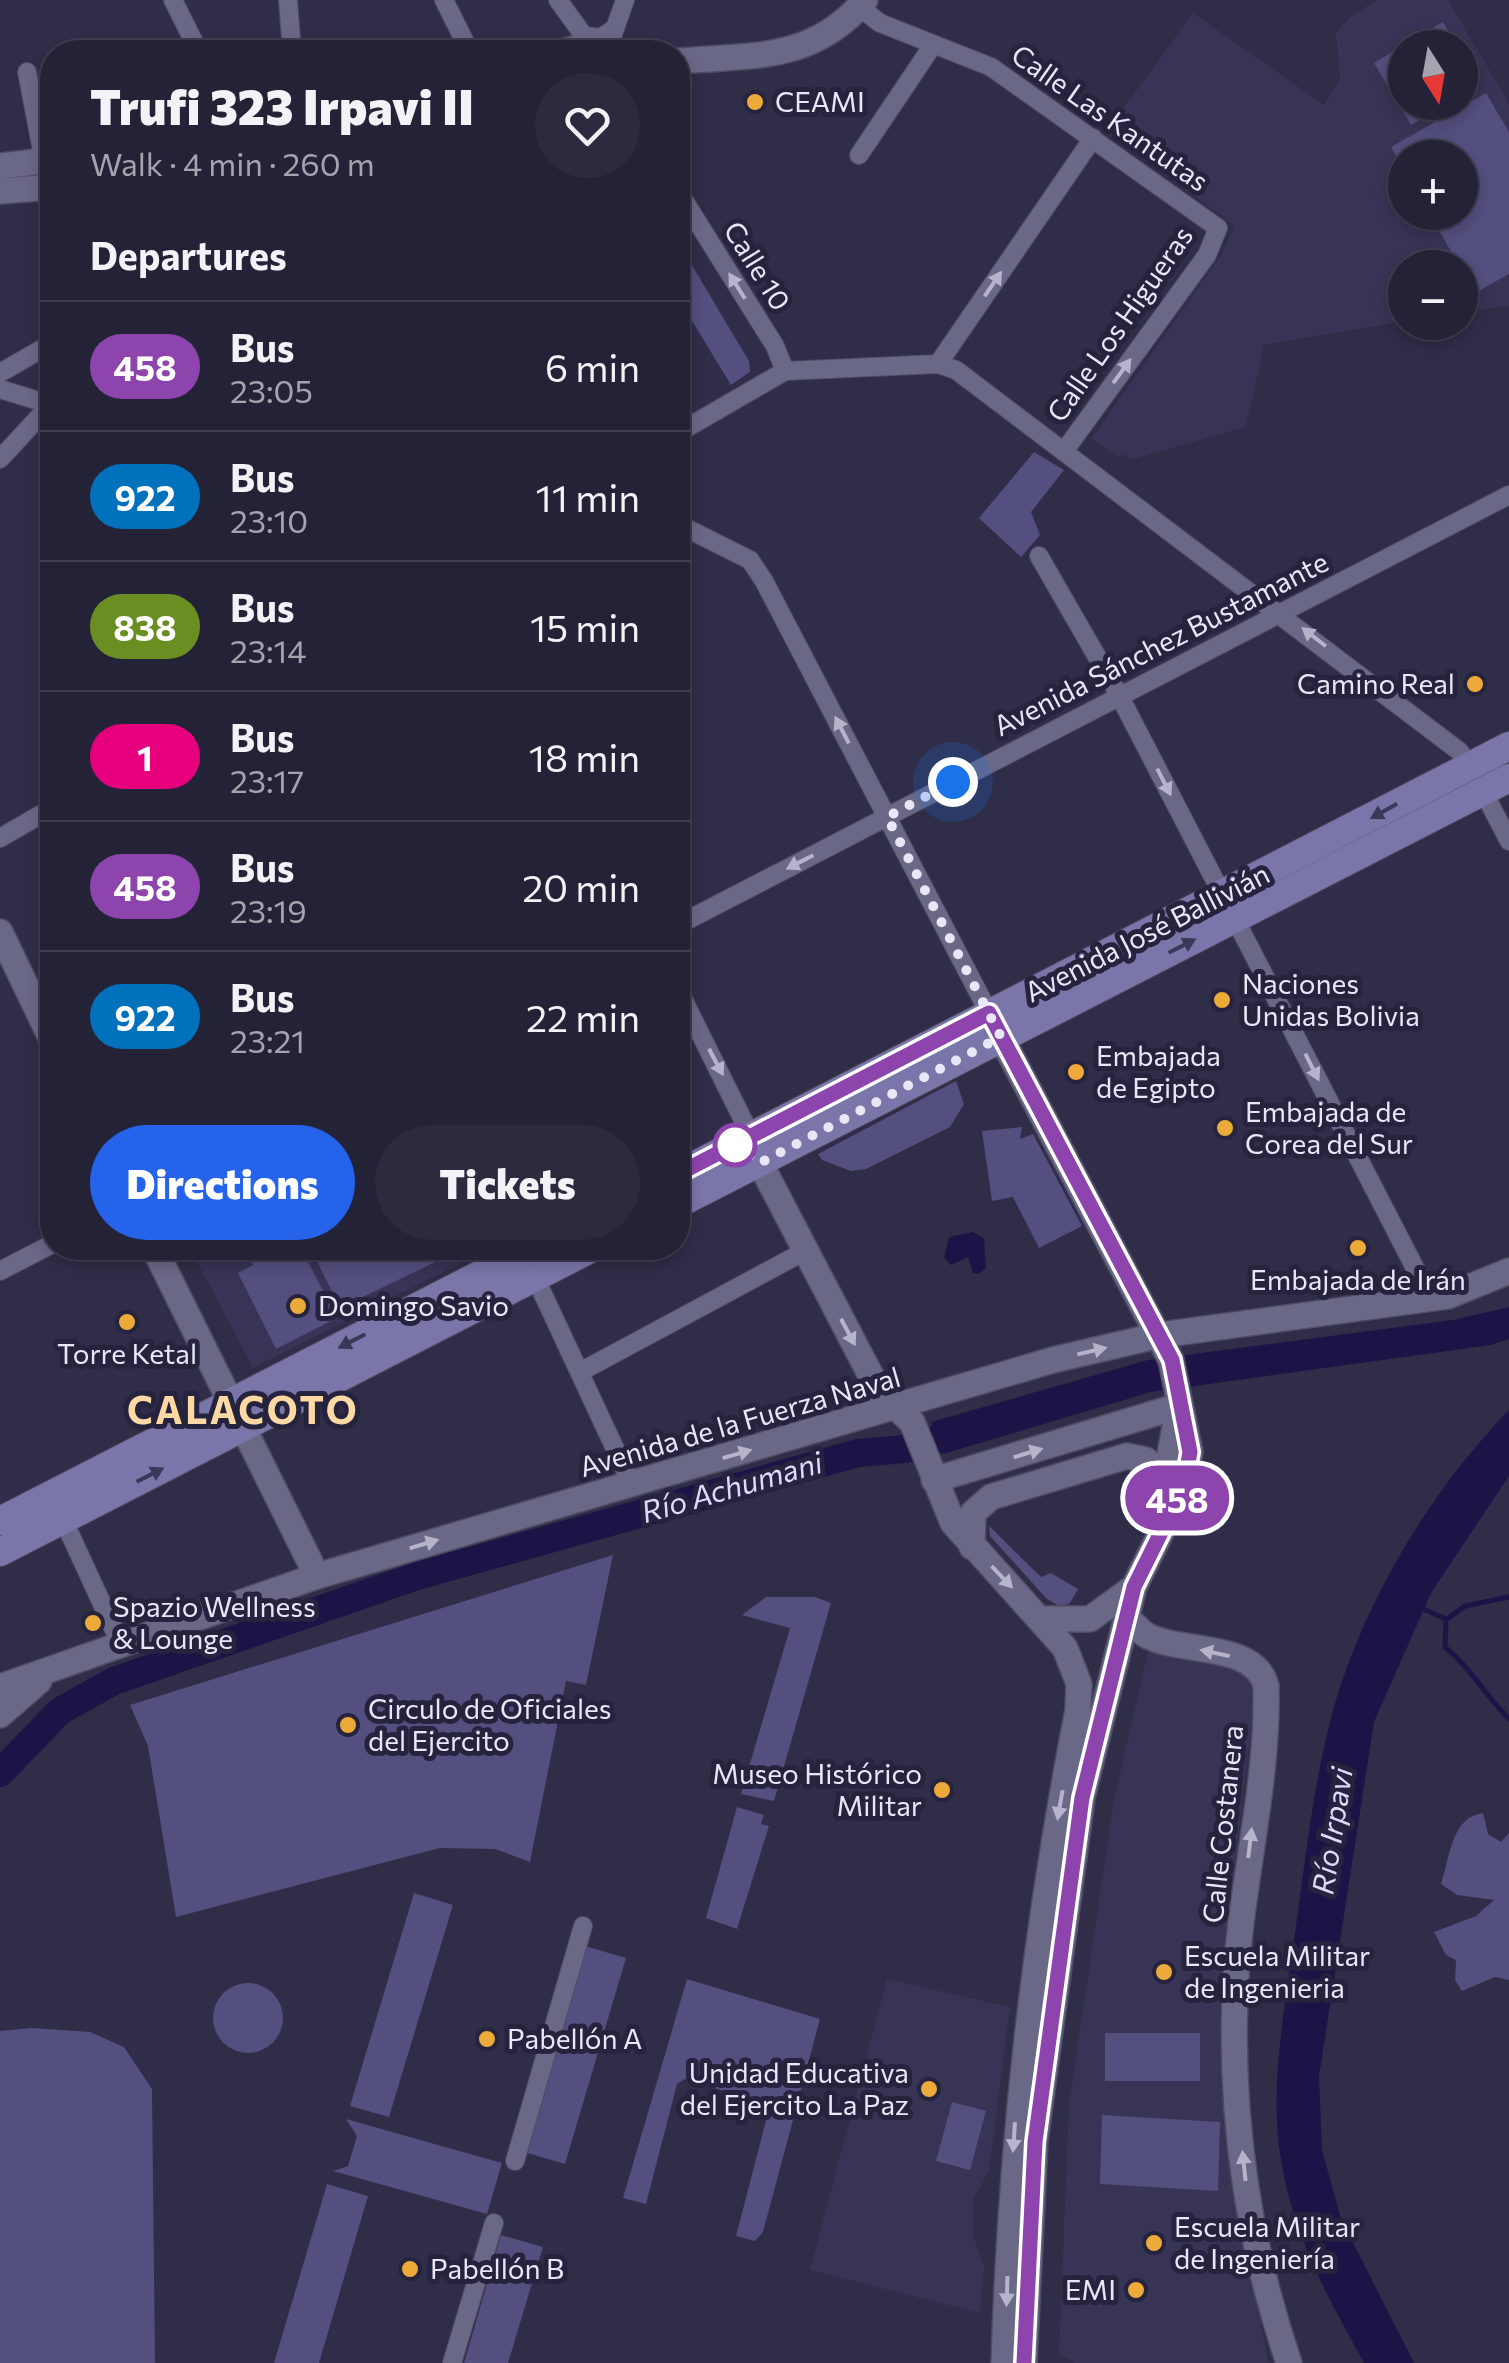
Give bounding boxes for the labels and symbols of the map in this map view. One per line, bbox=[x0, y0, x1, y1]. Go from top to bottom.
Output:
north arrow bbox=[1388, 30, 1478, 120]
street label: Calle Las Kantutas bbox=[1006, 37, 1216, 198]
place label: CEAMI bbox=[775, 84, 865, 118]
marker: CEAMI bbox=[744, 91, 766, 113]
street label: Calle 10 bbox=[717, 215, 798, 316]
street label: Calle Los Higueras bbox=[1039, 219, 1199, 428]
one-way arrow bbox=[983, 270, 1002, 297]
one-way arrow bbox=[729, 273, 747, 300]
one-way arrow bbox=[1112, 358, 1132, 384]
street label: Avenida Sánchez Bustamante bbox=[988, 544, 1333, 742]
one-way arrow bbox=[1301, 627, 1327, 648]
place label: Camino Real bbox=[1297, 666, 1455, 700]
marker: Camino Real bbox=[1464, 673, 1486, 695]
one-way arrow bbox=[834, 716, 851, 745]
your location bbox=[928, 757, 978, 807]
one-way arrow bbox=[1155, 767, 1172, 796]
one-way arrow bbox=[1370, 801, 1398, 819]
one-way arrow bbox=[786, 853, 815, 870]
street label: Avenida José Ballivián bbox=[1019, 856, 1275, 1009]
one-way arrow bbox=[1168, 938, 1197, 955]
place label: Naciones Unidas Bolivia bbox=[1242, 966, 1420, 1032]
marker: Naciones Unidas Bolivia bbox=[1211, 989, 1233, 1011]
place label: Embajada de Egipto bbox=[1096, 1038, 1221, 1104]
one-way arrow bbox=[707, 1047, 724, 1076]
one-way arrow bbox=[1303, 1053, 1320, 1082]
marker: Embajada de Egipto bbox=[1065, 1061, 1087, 1083]
place label: Embajada de Corea del Sur bbox=[1245, 1094, 1413, 1160]
marker: Embajada de Corea del Sur bbox=[1214, 1117, 1236, 1139]
unlabelled marker bbox=[714, 1124, 756, 1166]
marker: Embajada de Irán bbox=[1347, 1237, 1369, 1259]
place label: Embajada de Irán bbox=[1250, 1262, 1466, 1296]
place label: Domingo Savio bbox=[318, 1288, 509, 1322]
marker: Domingo Savio bbox=[287, 1295, 309, 1317]
marker: Torre Ketal bbox=[116, 1311, 138, 1333]
one-way arrow bbox=[840, 1318, 857, 1347]
one-way arrow bbox=[337, 1332, 366, 1349]
place label: Torre Ketal bbox=[57, 1336, 197, 1370]
one-way arrow bbox=[1077, 1343, 1108, 1358]
street label: Avenida de la Fuerza Naval bbox=[575, 1359, 904, 1483]
district label: CALACOTO bbox=[127, 1385, 359, 1432]
water label: Río Achumani bbox=[637, 1442, 827, 1529]
one-way arrow bbox=[721, 1445, 752, 1461]
one-way arrow bbox=[1013, 1445, 1043, 1460]
line badge: 458 bbox=[1120, 1466, 1234, 1530]
one-way arrow bbox=[136, 1467, 165, 1484]
one-way arrow bbox=[410, 1536, 440, 1551]
one-way arrow bbox=[990, 1565, 1013, 1589]
place label: Spazio Wellness & Lounge bbox=[113, 1589, 316, 1655]
marker: Spazio Wellness & Lounge bbox=[82, 1612, 104, 1634]
one-way arrow bbox=[1199, 1645, 1230, 1661]
place label: Circulo de Oficiales del Ejercito bbox=[368, 1691, 612, 1757]
marker: Circulo de Oficiales del Ejercito bbox=[337, 1714, 359, 1736]
street label: Calle Costanera bbox=[1195, 1723, 1249, 1925]
place label: Museo Histórico Militar bbox=[712, 1756, 922, 1822]
water label: Río Irpavi bbox=[1302, 1763, 1359, 1897]
marker: Museo Histórico Militar bbox=[931, 1779, 953, 1801]
one-way arrow bbox=[1052, 1790, 1067, 1822]
one-way arrow bbox=[1242, 1826, 1258, 1858]
place label: Escuela Militar de Ingenieria bbox=[1184, 1938, 1370, 2004]
marker: Escuela Militar de Ingenieria bbox=[1153, 1961, 1175, 1983]
place label: Pabellón A bbox=[507, 2021, 642, 2055]
marker: Pabellón A bbox=[476, 2028, 498, 2050]
place label: Unidad Educativa del Ejercito La Paz bbox=[680, 2055, 909, 2121]
marker: Unidad Educativa del Ejercito La Paz bbox=[918, 2078, 940, 2100]
one-way arrow bbox=[1006, 2122, 1022, 2154]
one-way arrow bbox=[1236, 2150, 1252, 2182]
place label: Escuela Militar de Ingeniería bbox=[1174, 2209, 1360, 2275]
marker: Escuela Militar de Ingeniería bbox=[1143, 2232, 1165, 2254]
place label: Pabellón B bbox=[430, 2251, 564, 2285]
marker: Pabellón B bbox=[399, 2258, 421, 2280]
place label: EMI bbox=[1065, 2272, 1116, 2306]
one-way arrow bbox=[999, 2275, 1015, 2307]
marker: EMI bbox=[1125, 2279, 1147, 2301]

